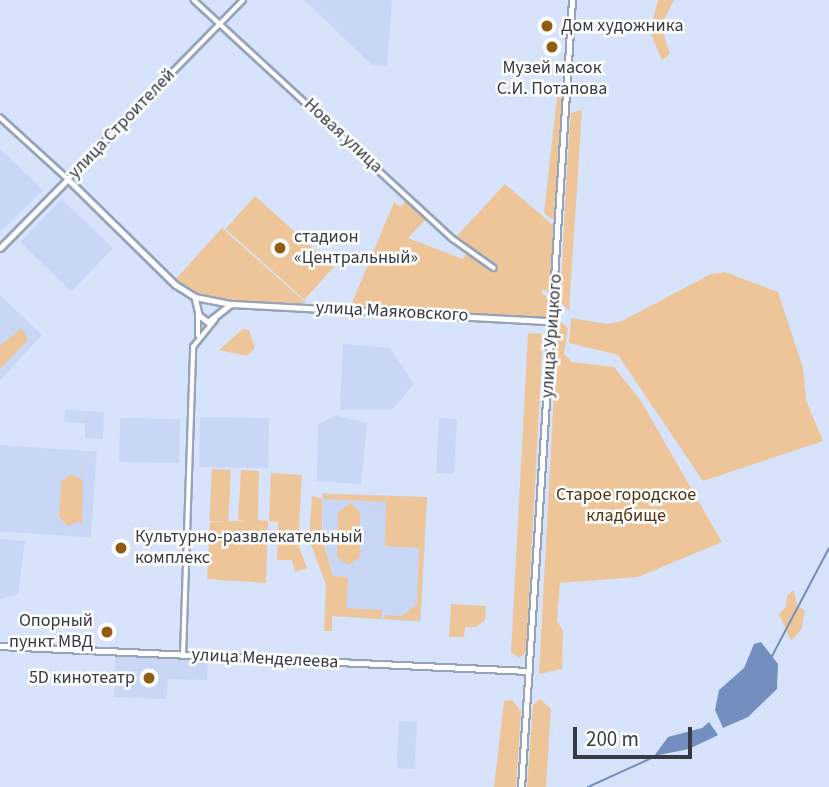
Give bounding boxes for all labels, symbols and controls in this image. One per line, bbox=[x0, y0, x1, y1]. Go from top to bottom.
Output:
place label: Дом художника bbox=[561, 15, 683, 37]
marker: Дом художника bbox=[539, 18, 555, 34]
marker: Музей масок С.И. Потапова bbox=[544, 39, 560, 55]
place label: Музей масок С.И. Потапова bbox=[497, 58, 607, 100]
street label: улица Строителей bbox=[64, 65, 180, 183]
street label: Новая улица bbox=[299, 94, 387, 178]
place label: стадион «Центральный» bbox=[294, 227, 418, 270]
marker: стадион «Центральный» bbox=[272, 240, 288, 256]
street label: улица Урицкого bbox=[537, 273, 567, 399]
street label: улица Маяковского bbox=[315, 297, 469, 327]
park label: Старое городское кладбище bbox=[556, 485, 696, 528]
place label: Культурно-развлекательный комплекс bbox=[135, 527, 363, 570]
marker: Культурно-развлекательный комплекс bbox=[113, 540, 129, 556]
place label: Опорный пункт МВД bbox=[9, 611, 93, 654]
marker: Опорный пункт МВД bbox=[99, 624, 115, 640]
street label: улица Менделеева bbox=[191, 644, 339, 674]
place label: 5D кинотеатр bbox=[29, 667, 135, 689]
marker: 5D кинотеатр bbox=[141, 670, 157, 686]
scale bar bbox=[577, 714, 696, 758]
text: 200 m bbox=[586, 724, 639, 754]

